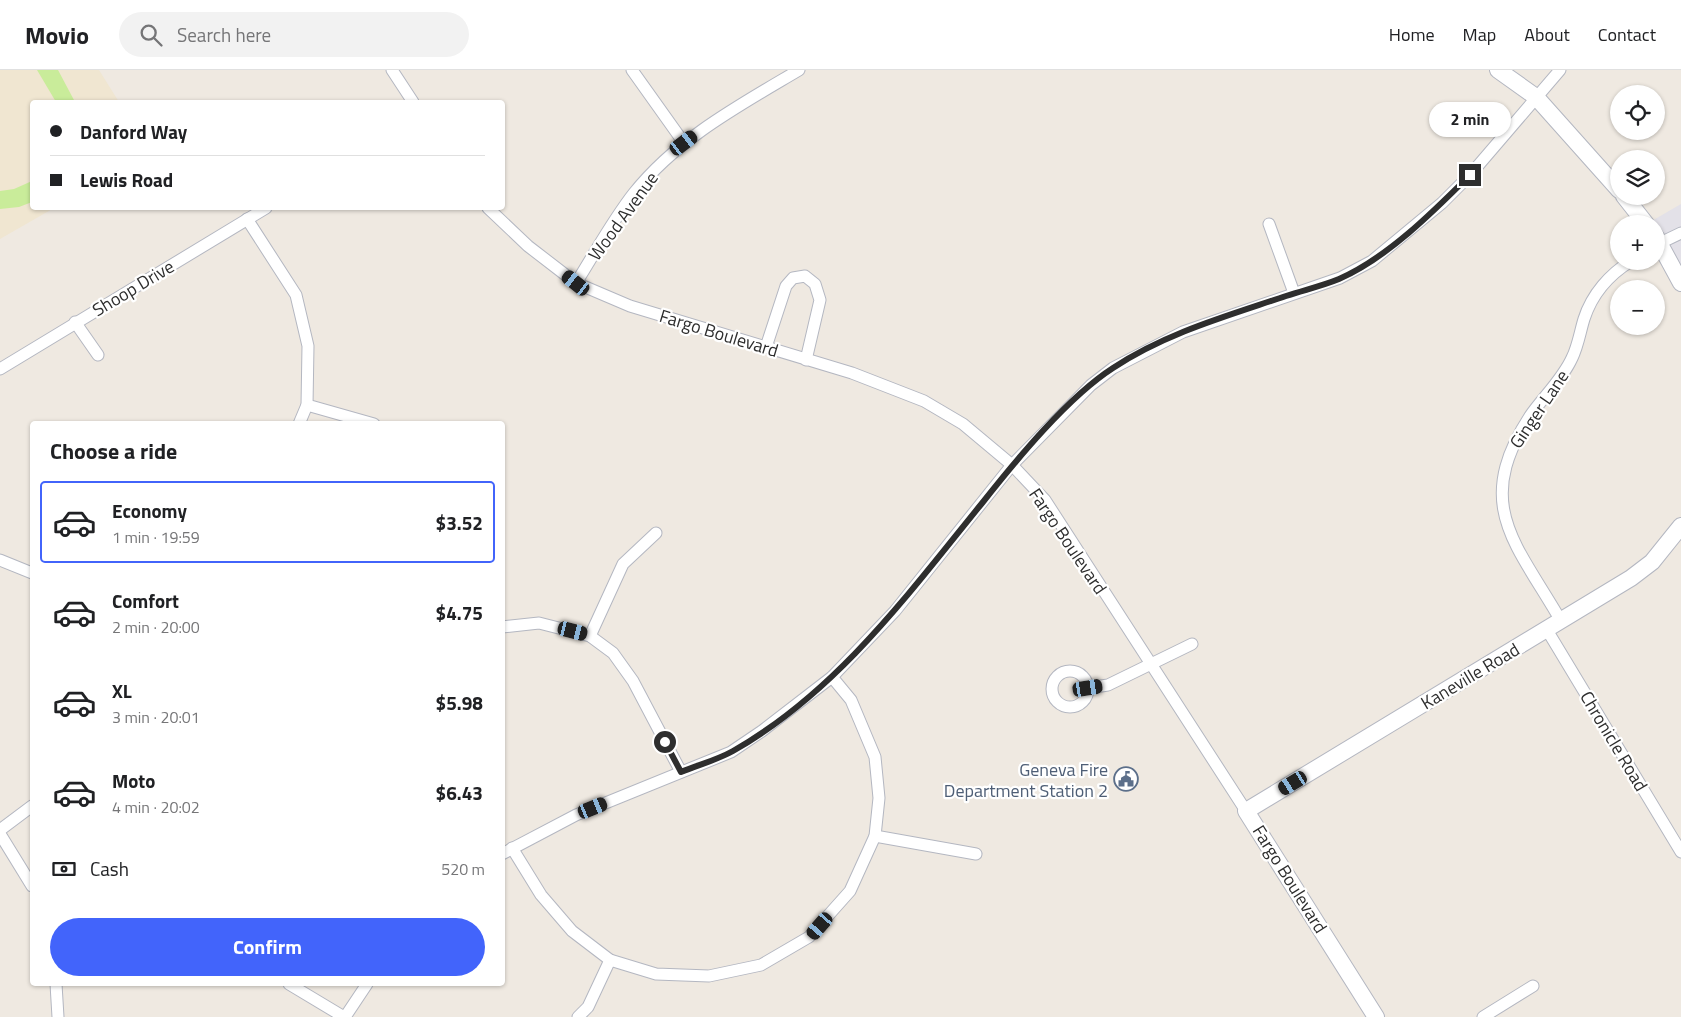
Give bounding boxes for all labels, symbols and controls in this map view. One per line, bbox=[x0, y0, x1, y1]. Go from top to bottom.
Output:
search box bbox=[119, 12, 469, 57]
text: Movio bbox=[25, 17, 89, 53]
text: Search here bbox=[177, 20, 271, 49]
icon: search bbox=[137, 21, 165, 49]
text: Home bbox=[1389, 21, 1435, 48]
text: Map bbox=[1463, 21, 1496, 48]
text: About bbox=[1524, 21, 1570, 48]
text: Contact bbox=[1598, 21, 1656, 48]
map controls bbox=[1610, 85, 1665, 335]
button: locate bbox=[1610, 85, 1665, 140]
callout: 2 min bbox=[1429, 102, 1511, 138]
text: 2 min bbox=[1451, 107, 1489, 131]
text: Danford Way bbox=[80, 117, 187, 146]
car bbox=[667, 128, 700, 158]
button: layers bbox=[1610, 150, 1665, 205]
route end bbox=[1459, 164, 1481, 186]
text: Lewis Road bbox=[80, 165, 173, 194]
street label: Wood Avenue bbox=[581, 166, 665, 266]
button: + bbox=[1610, 215, 1665, 270]
street label: Shoop Drive bbox=[87, 253, 179, 323]
car bbox=[559, 268, 592, 298]
button: − bbox=[1610, 280, 1665, 335]
street label: Fargo Boulevard bbox=[656, 302, 782, 364]
street label: Ginger Lane bbox=[1503, 364, 1575, 454]
text: Choose a ride bbox=[50, 434, 177, 468]
street label: Fargo Boulevard bbox=[1022, 482, 1114, 600]
text: Economy bbox=[112, 496, 187, 525]
icon: car bbox=[52, 500, 97, 545]
text: $3.52 bbox=[436, 508, 483, 537]
text: 1 min · 19:59 bbox=[112, 525, 200, 549]
text: Comfort bbox=[112, 586, 179, 615]
icon: car bbox=[52, 590, 97, 635]
text: $4.75 bbox=[436, 598, 483, 627]
text: 2 min · 20:00 bbox=[112, 615, 200, 639]
car bbox=[556, 620, 589, 642]
street label: Kaneville Road bbox=[1416, 636, 1524, 716]
text: XL bbox=[112, 676, 132, 705]
car bbox=[1072, 678, 1103, 698]
icon: car bbox=[52, 680, 97, 725]
street label: Chronicle Road bbox=[1573, 686, 1655, 796]
text: $5.98 bbox=[436, 688, 483, 717]
text: 3 min · 20:01 bbox=[112, 705, 200, 729]
route start bbox=[654, 731, 676, 753]
place label: Geneva Fire Department Station 2 bbox=[944, 756, 1108, 804]
text: Moto bbox=[112, 766, 155, 795]
public building icon: Geneva Fire Department Station 2 bbox=[1113, 766, 1139, 792]
car bbox=[1276, 769, 1309, 797]
icon: car bbox=[52, 770, 97, 815]
text: $6.43 bbox=[436, 778, 483, 807]
text: 4 min · 20:02 bbox=[112, 795, 200, 819]
car bbox=[576, 795, 609, 821]
street label: Fargo Boulevard bbox=[1246, 820, 1334, 938]
text: Cash bbox=[90, 854, 129, 883]
icon: cash bbox=[50, 855, 78, 883]
text: 520 m bbox=[441, 857, 485, 881]
car bbox=[804, 910, 835, 942]
button: Confirm bbox=[50, 918, 485, 976]

